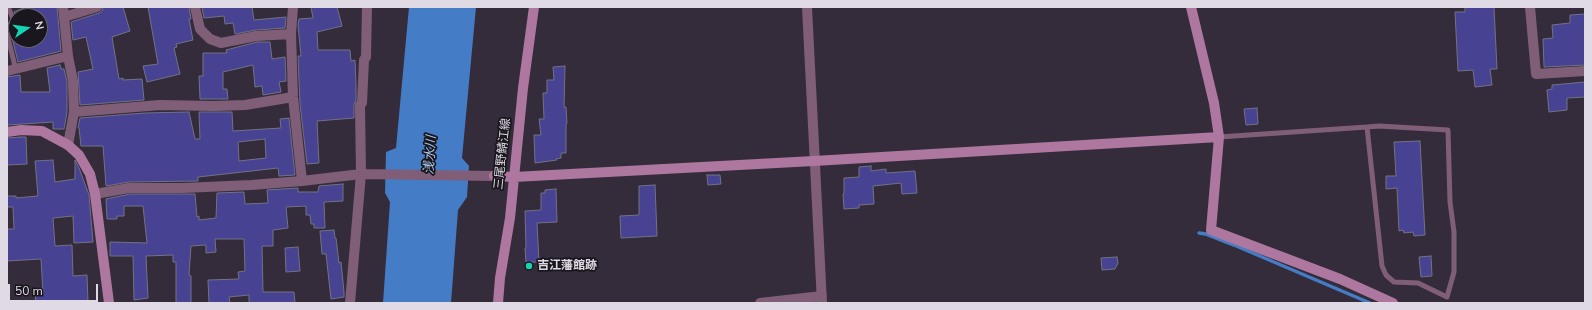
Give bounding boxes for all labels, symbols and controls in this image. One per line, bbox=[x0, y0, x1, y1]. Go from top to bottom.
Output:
north arrow bbox=[8, 8, 48, 48]
text: N bbox=[31, 20, 47, 31]
street label: 三尾野鯖江線 bbox=[492, 117, 514, 191]
water label: 浅水川 bbox=[422, 135, 440, 175]
place label: 吉江藩館跡 bbox=[537, 259, 597, 273]
marker: 吉江藩館跡 bbox=[524, 261, 534, 271]
scale bar bbox=[10, 276, 100, 302]
text: 50 m bbox=[15, 283, 43, 299]

